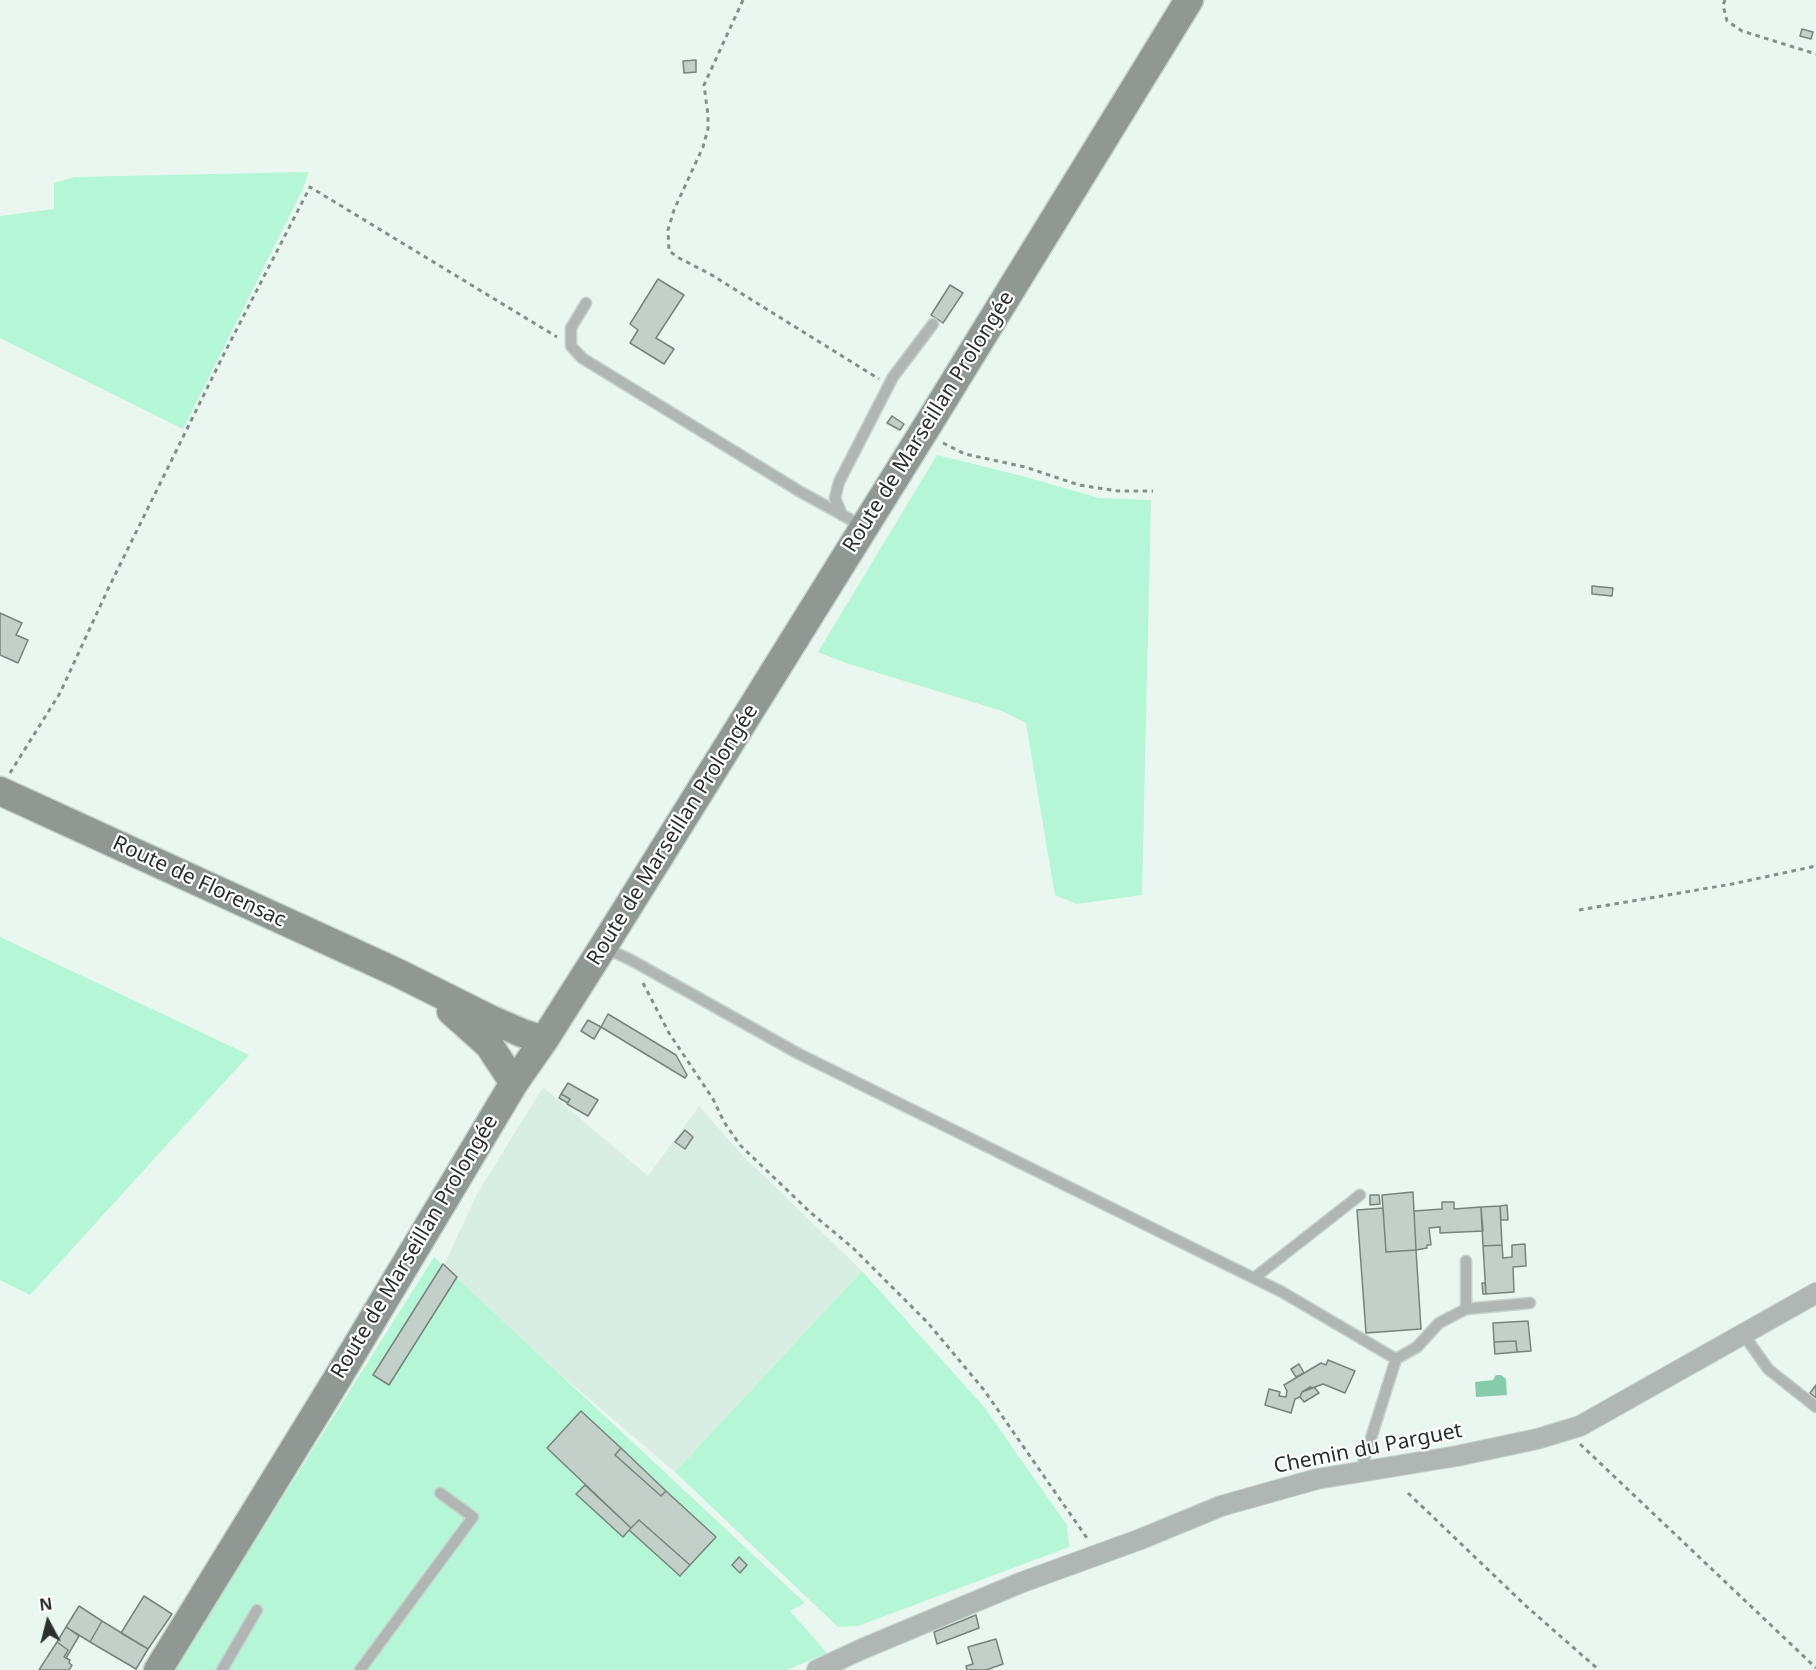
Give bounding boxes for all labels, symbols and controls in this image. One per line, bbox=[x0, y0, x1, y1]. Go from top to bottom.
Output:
street label: Route de Marseillan Prolongée bbox=[838, 287, 1020, 557]
street label: Route de Marseillan Prolongée bbox=[582, 700, 764, 970]
street label: Route de Florensac bbox=[109, 831, 289, 933]
street label: Route de Marseillan Prolongée bbox=[326, 1111, 504, 1383]
street label: Chemin du Parguet bbox=[1272, 1418, 1464, 1480]
north arrow bbox=[18, 1592, 78, 1652]
text: N bbox=[38, 1592, 54, 1616]

